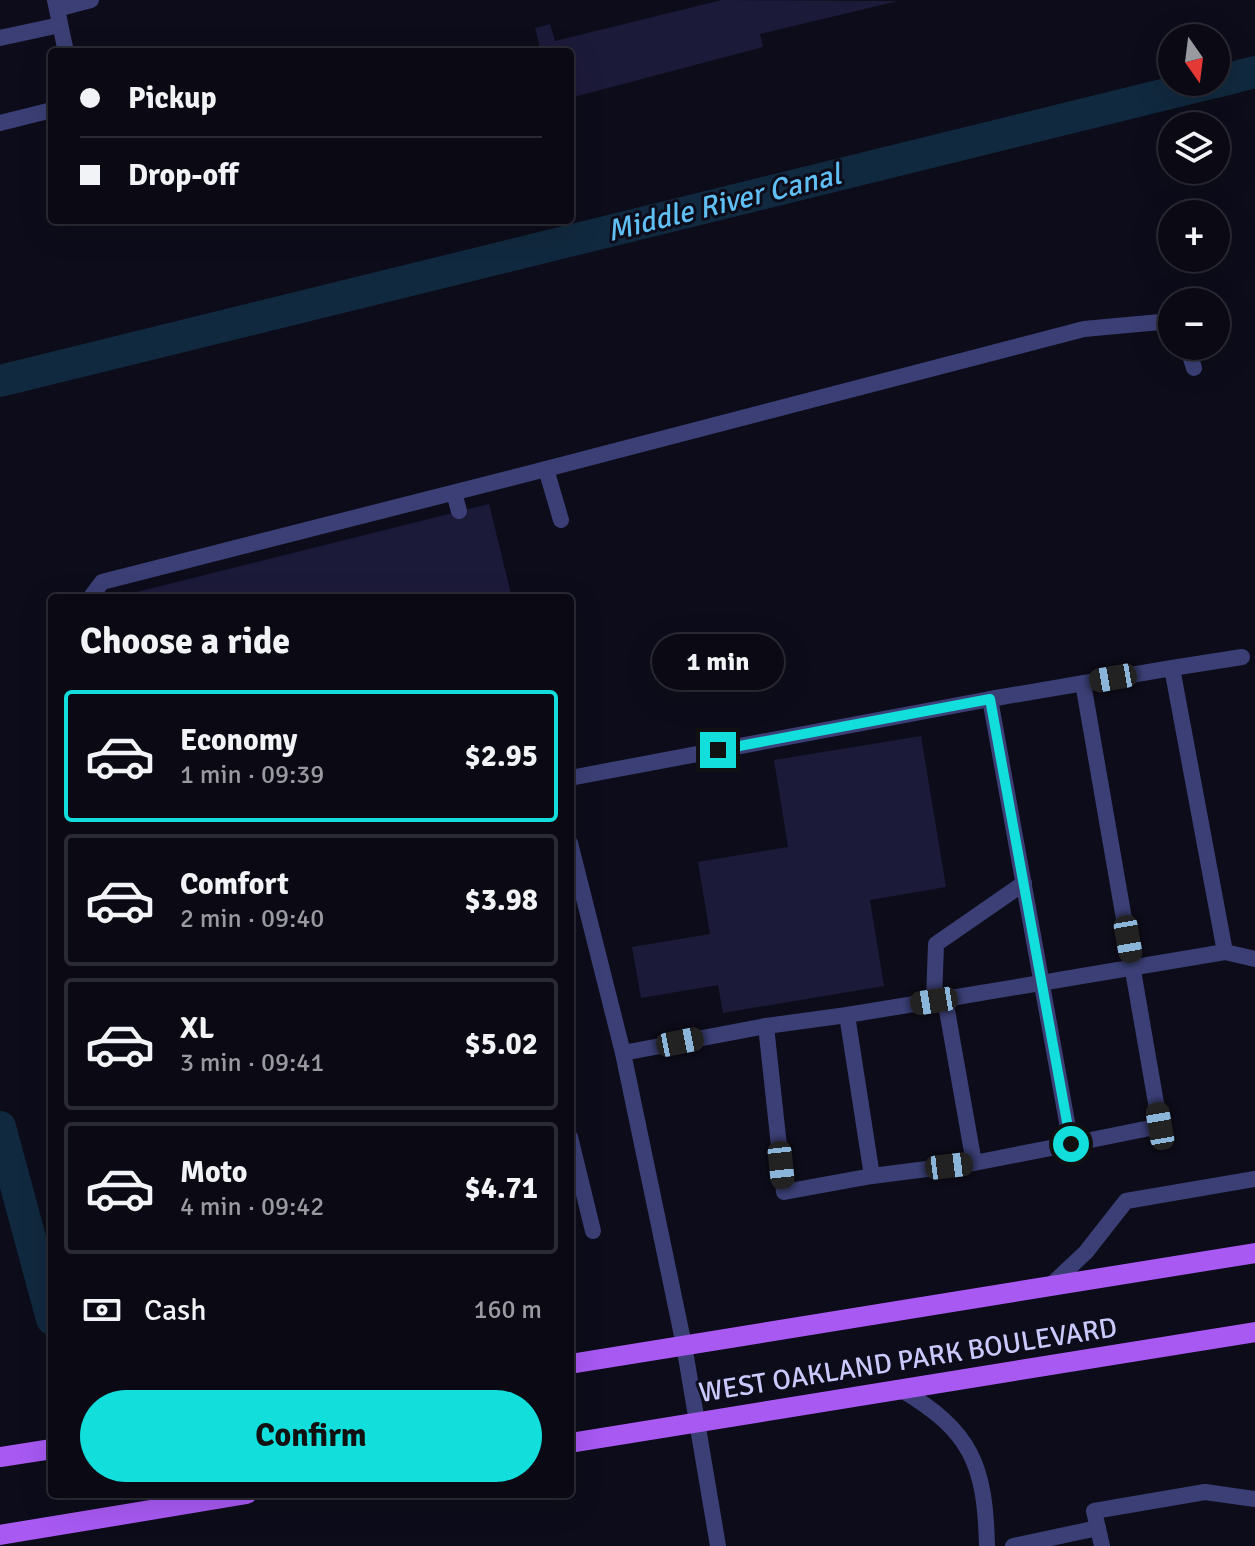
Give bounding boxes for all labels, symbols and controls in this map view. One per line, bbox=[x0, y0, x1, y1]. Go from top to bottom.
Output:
north arrow bbox=[1158, 24, 1230, 96]
map controls bbox=[1158, 24, 1230, 360]
text: Pickup bbox=[128, 80, 217, 117]
button: layers bbox=[1158, 112, 1230, 184]
water label: Middle River Canal bbox=[603, 156, 847, 250]
text: Drop-off bbox=[128, 157, 238, 194]
button: + bbox=[1158, 200, 1230, 272]
button: − bbox=[1158, 288, 1230, 360]
text: Choose a ride bbox=[80, 619, 290, 664]
callout: 1 min bbox=[652, 634, 784, 690]
text: 1 min bbox=[687, 646, 749, 678]
car bbox=[1087, 662, 1139, 694]
icon: car bbox=[84, 720, 156, 792]
text: Economy bbox=[180, 722, 297, 759]
route end bbox=[700, 732, 736, 768]
text: $2.95 bbox=[465, 738, 538, 775]
text: 1 min · 09:39 bbox=[180, 759, 324, 791]
icon: car bbox=[84, 864, 156, 936]
text: Comfort bbox=[180, 866, 289, 903]
text: $3.98 bbox=[465, 882, 538, 919]
text: 2 min · 09:40 bbox=[180, 903, 324, 935]
car bbox=[1112, 913, 1144, 965]
car bbox=[908, 985, 960, 1017]
icon: car bbox=[84, 1008, 156, 1080]
text: XL bbox=[180, 1010, 214, 1047]
text: $5.02 bbox=[465, 1026, 538, 1063]
car bbox=[654, 1026, 706, 1058]
text: 3 min · 09:41 bbox=[180, 1047, 324, 1079]
car bbox=[1144, 1100, 1176, 1152]
route start bbox=[1053, 1126, 1089, 1162]
car bbox=[767, 1140, 795, 1190]
car bbox=[924, 1151, 974, 1181]
icon: car bbox=[84, 1152, 156, 1224]
text: Moto bbox=[180, 1154, 247, 1191]
text: $4.71 bbox=[465, 1170, 538, 1207]
text: 4 min · 09:42 bbox=[180, 1191, 324, 1223]
icon: cash bbox=[80, 1288, 124, 1332]
text: Cash bbox=[144, 1292, 207, 1329]
text: 160 m bbox=[473, 1294, 542, 1326]
street label: WEST OAKLAND PARK BOULEVARD bbox=[697, 1310, 1119, 1410]
button: Confirm bbox=[80, 1390, 542, 1482]

